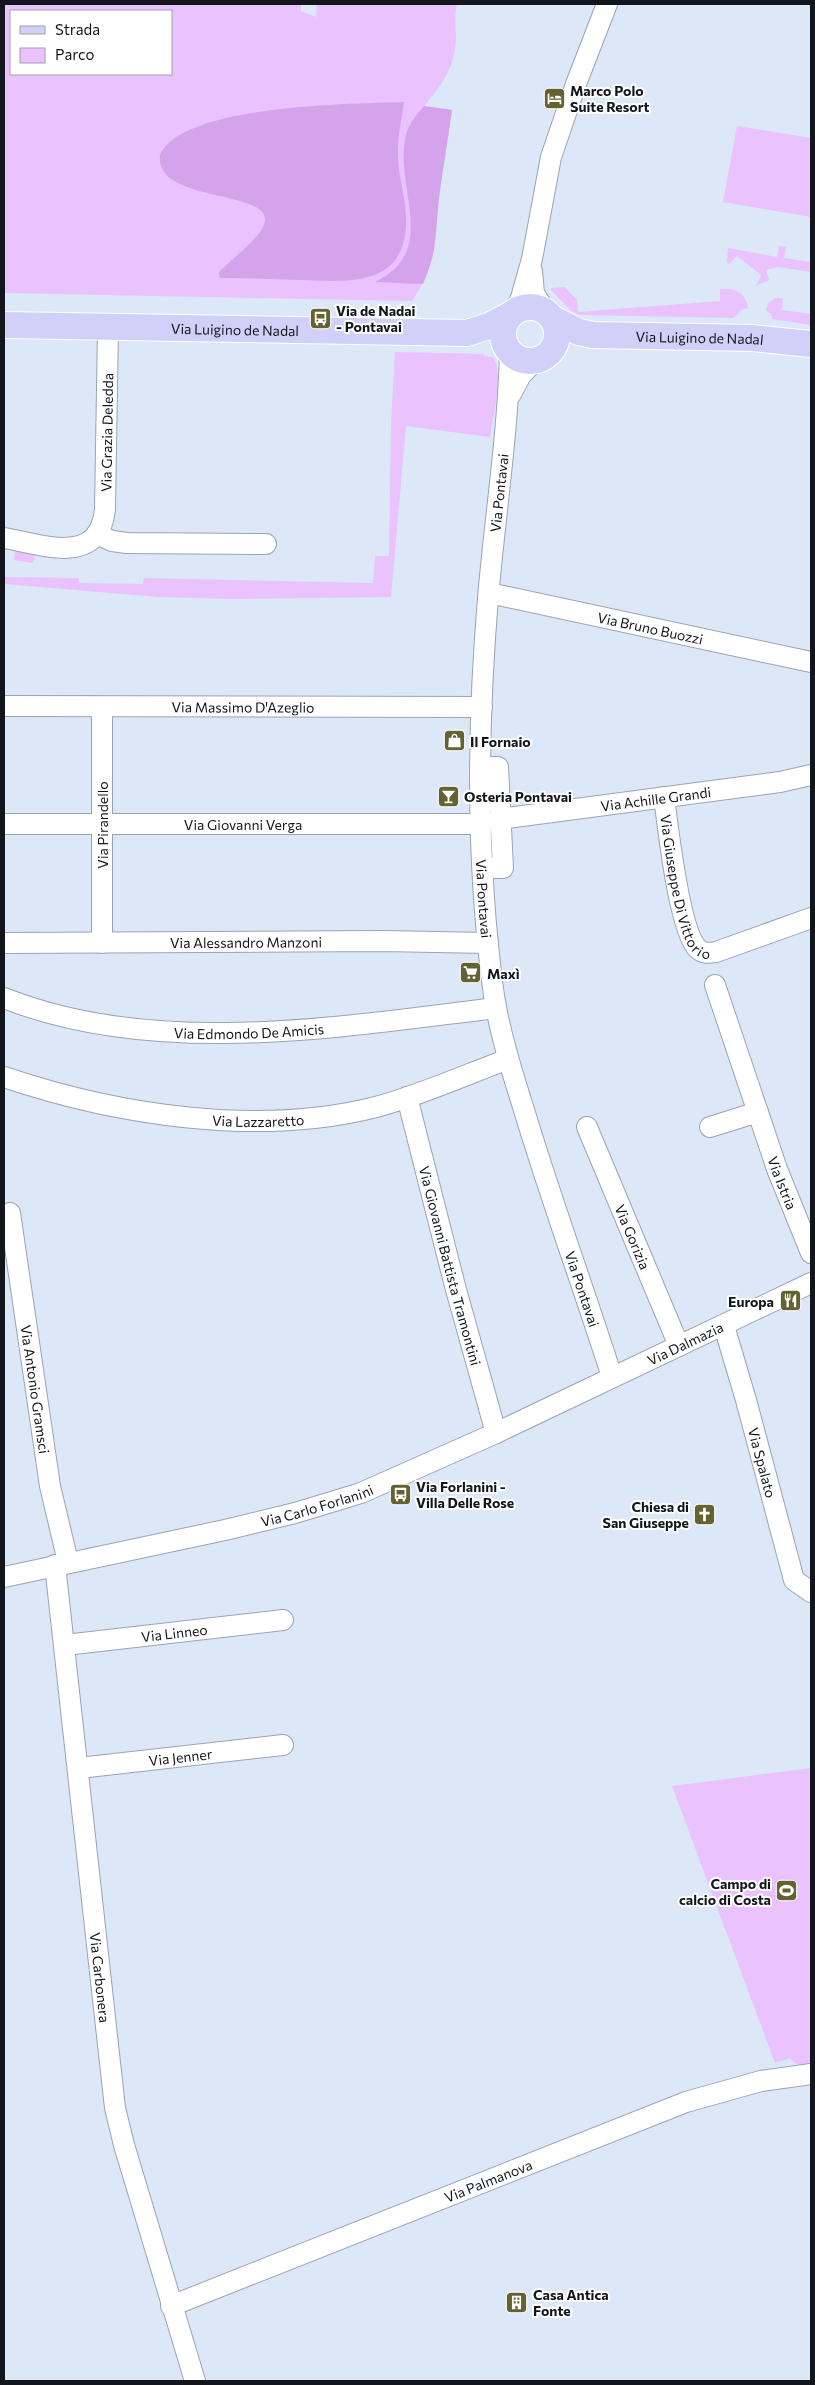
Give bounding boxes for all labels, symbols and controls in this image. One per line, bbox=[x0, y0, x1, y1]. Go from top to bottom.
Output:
legend bbox=[10, 10, 172, 75]
text: Strada bbox=[55, 20, 100, 38]
text: Parco bbox=[55, 45, 94, 63]
place label: Marco Polo Suite Resort bbox=[570, 82, 649, 115]
hotel icon: Marco Polo Suite Resort bbox=[542, 86, 566, 110]
place label: Via de Nadai - Pontavai bbox=[336, 302, 416, 335]
bus stop icon: Via de Nadai - Pontavai bbox=[308, 306, 332, 330]
street label: Via Luigino de Nadal bbox=[171, 319, 299, 339]
street label: Via Luigino de Nadal bbox=[635, 327, 764, 348]
street label: Via Grazia Deledda bbox=[97, 373, 116, 492]
street label: Via Pontavai bbox=[486, 453, 512, 533]
street label: Via Bruno Buozzi bbox=[596, 608, 705, 647]
street label: Via Massimo D'Azeglio bbox=[171, 698, 315, 715]
shop icon: Il Fornaio bbox=[442, 729, 466, 753]
place label: Il Fornaio bbox=[470, 733, 531, 750]
street label: Via Pirandello bbox=[94, 781, 111, 869]
street label: Via Achille Grandi bbox=[599, 783, 712, 814]
bar icon: Osteria Pontavai bbox=[436, 784, 460, 808]
place label: Osteria Pontavai bbox=[464, 788, 572, 805]
street label: Via Giuseppe Di Vittorio bbox=[658, 813, 711, 962]
street label: Via Giovanni Verga bbox=[184, 816, 302, 833]
street label: Via Pontavai bbox=[473, 859, 496, 939]
street label: Via Alessandro Manzoni bbox=[170, 933, 322, 951]
supermarket icon: Maxì bbox=[459, 961, 483, 985]
place label: Maxì bbox=[487, 965, 520, 982]
street label: Via Edmondo De Amicis bbox=[173, 1019, 325, 1042]
street label: Via Lazzaretto bbox=[212, 1110, 305, 1130]
street label: Via Istria bbox=[765, 1154, 801, 1212]
street label: Via Giovanni Battista Tramontini bbox=[416, 1164, 485, 1367]
street label: Via Gorizia bbox=[612, 1202, 654, 1272]
street label: Via Pontavai bbox=[562, 1249, 603, 1329]
restaurant icon: Europa bbox=[778, 1289, 802, 1313]
place label: Europa bbox=[728, 1293, 774, 1310]
street label: Via Dalmazia bbox=[644, 1318, 726, 1368]
street label: Via Antonio Gramsci bbox=[18, 1324, 54, 1455]
street label: Via Spalato bbox=[745, 1426, 780, 1500]
place label: Via Forlanini - Villa Delle Rose bbox=[416, 1478, 514, 1511]
street label: Via Carlo Forlanini bbox=[259, 1480, 376, 1530]
bus stop icon: Via Forlanini - Villa Delle Rose bbox=[388, 1482, 412, 1506]
place label: Chiesa di San Giuseppe bbox=[603, 1498, 689, 1531]
church icon: Chiesa di San Giuseppe bbox=[693, 1502, 717, 1526]
street label: Via Linneo bbox=[140, 1620, 208, 1645]
street label: Via Jenner bbox=[148, 1745, 213, 1769]
place label: Campo di calcio di Costa bbox=[679, 1875, 771, 1908]
sports icon: Campo di calcio di Costa bbox=[775, 1879, 799, 1903]
street label: Via Carbonera bbox=[87, 1932, 114, 2023]
street label: Via Palmanova bbox=[442, 2155, 534, 2205]
place label: Casa Antica Fonte bbox=[533, 2286, 609, 2319]
building icon: Casa Antica Fonte bbox=[505, 2290, 529, 2314]

